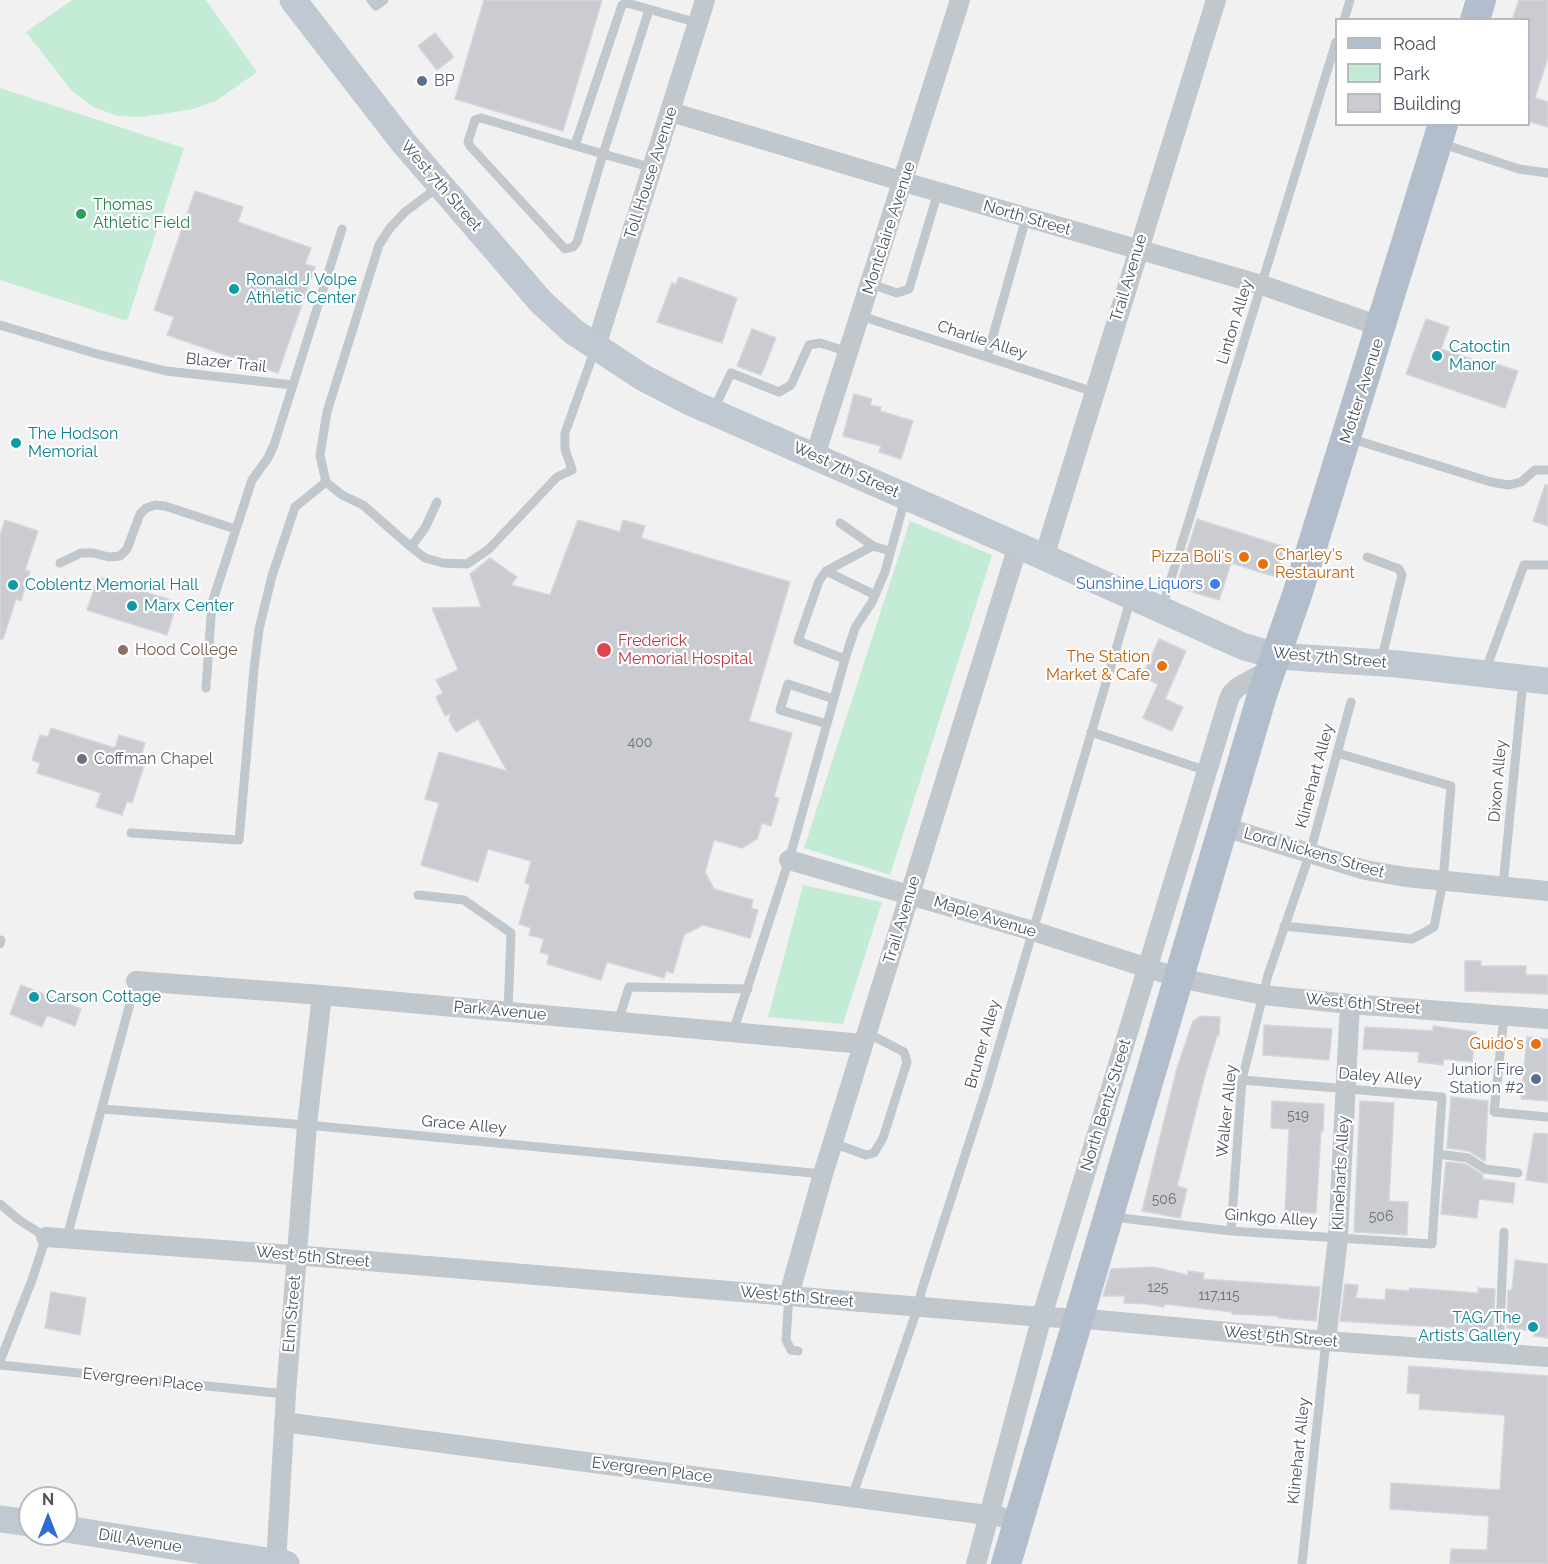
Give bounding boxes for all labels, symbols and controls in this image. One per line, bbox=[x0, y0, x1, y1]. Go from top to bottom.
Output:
legend bbox=[1335, 18, 1530, 126]
text: Road bbox=[1393, 33, 1436, 54]
text: Park bbox=[1393, 63, 1430, 84]
place label: BP bbox=[434, 71, 455, 91]
marker: BP bbox=[415, 74, 429, 88]
text: Building bbox=[1393, 93, 1461, 114]
street label: Toll House Avenue bbox=[620, 104, 682, 242]
street label: West 7th Street bbox=[396, 137, 486, 235]
street label: Montclaire Avenue bbox=[859, 159, 919, 297]
place label: Thomas Athletic Field bbox=[93, 195, 190, 233]
street label: North Street bbox=[981, 196, 1073, 240]
marker: Thomas Athletic Field bbox=[74, 207, 88, 221]
street label: Trail Avenue bbox=[1107, 232, 1151, 324]
place label: Ronald J Volpe Athletic Center bbox=[246, 270, 357, 308]
street label: Linton Alley bbox=[1213, 277, 1257, 367]
marker: Ronald J Volpe Athletic Center bbox=[227, 282, 241, 296]
street label: Charlie Alley bbox=[935, 316, 1029, 364]
street label: Motter Avenue bbox=[1336, 336, 1388, 446]
place label: Catoctin Manor bbox=[1449, 337, 1510, 375]
street label: Blazer Trail bbox=[185, 349, 267, 377]
marker: Catoctin Manor bbox=[1430, 349, 1444, 363]
place label: The Hodson Memorial bbox=[28, 424, 118, 462]
marker: The Hodson Memorial bbox=[9, 436, 23, 450]
street label: West 7th Street bbox=[790, 438, 902, 502]
place label: Charley's Restaurant bbox=[1275, 545, 1355, 583]
place label: Pizza Boli's bbox=[1151, 547, 1232, 567]
marker: Pizza Boli's bbox=[1237, 550, 1251, 564]
marker: Charley's Restaurant bbox=[1256, 557, 1270, 571]
place label: Sunshine Liquors bbox=[1076, 574, 1203, 594]
place label: Coblentz Memorial Hall bbox=[25, 575, 199, 595]
marker: Sunshine Liquors bbox=[1208, 577, 1222, 591]
marker: Coblentz Memorial Hall bbox=[6, 578, 20, 592]
place label: Marx Center bbox=[144, 596, 234, 616]
marker: Marx Center bbox=[125, 599, 139, 613]
place label: Frederick Memorial Hospital bbox=[618, 631, 752, 669]
place label: Hood College bbox=[135, 640, 238, 660]
marker: Frederick Memorial Hospital bbox=[595, 641, 613, 659]
marker: Hood College bbox=[116, 643, 130, 657]
street label: West 7th Street bbox=[1272, 643, 1388, 673]
place label: The Station Market & Cafe bbox=[1046, 647, 1150, 685]
marker: The Station Market & Cafe bbox=[1155, 659, 1169, 673]
street label: Klinehart Alley bbox=[1292, 722, 1338, 830]
house number: 400 bbox=[628, 735, 652, 751]
street label: Dixon Alley bbox=[1485, 739, 1511, 823]
place label: Coffman Chapel bbox=[94, 749, 213, 769]
marker: Coffman Chapel bbox=[75, 752, 89, 766]
street label: Lord Nickens Street bbox=[1241, 824, 1387, 882]
street label: Trail Avenue bbox=[880, 874, 924, 966]
street label: Maple Avenue bbox=[931, 892, 1039, 942]
place label: Carson Cottage bbox=[46, 987, 161, 1007]
street label: West 6th Street bbox=[1305, 989, 1421, 1019]
marker: Carson Cottage bbox=[27, 990, 41, 1004]
street label: Park Avenue bbox=[453, 997, 547, 1025]
street label: Bruner Alley bbox=[961, 997, 1005, 1091]
place label: Guido's bbox=[1470, 1034, 1524, 1054]
street label: North Bentz Street bbox=[1077, 1037, 1135, 1173]
marker: Guido's bbox=[1529, 1037, 1543, 1051]
place label: Junior Fire Station #2 bbox=[1447, 1060, 1524, 1098]
street label: Walker Alley bbox=[1213, 1064, 1241, 1158]
street label: Daley Alley bbox=[1337, 1064, 1423, 1090]
marker: Junior Fire Station #2 bbox=[1529, 1072, 1543, 1086]
house number: 519 bbox=[1287, 1108, 1309, 1124]
street label: Grace Alley bbox=[421, 1112, 507, 1138]
street label: Klineharts Alley bbox=[1328, 1115, 1354, 1231]
house number: 506 bbox=[1152, 1192, 1176, 1208]
street label: Ginkgo Alley bbox=[1224, 1205, 1318, 1231]
house number: 506 bbox=[1369, 1209, 1393, 1225]
street label: West 5th Street bbox=[255, 1242, 371, 1272]
street label: Elm Street bbox=[279, 1275, 305, 1353]
house number: 125 bbox=[1148, 1280, 1168, 1296]
street label: West 5th Street bbox=[739, 1282, 855, 1312]
house number: 117,115 bbox=[1198, 1288, 1240, 1304]
place label: TAG/The Artists Gallery bbox=[1418, 1308, 1521, 1346]
marker: TAG/The Artists Gallery bbox=[1526, 1320, 1540, 1334]
street label: West 5th Street bbox=[1223, 1322, 1339, 1352]
street label: Evergreen Place bbox=[82, 1364, 204, 1396]
street label: Klinehart Alley bbox=[1284, 1397, 1314, 1505]
street label: Evergreen Place bbox=[591, 1453, 713, 1487]
north arrow bbox=[18, 1486, 78, 1546]
text: N bbox=[42, 1490, 54, 1509]
street label: Dill Avenue bbox=[97, 1525, 183, 1557]

